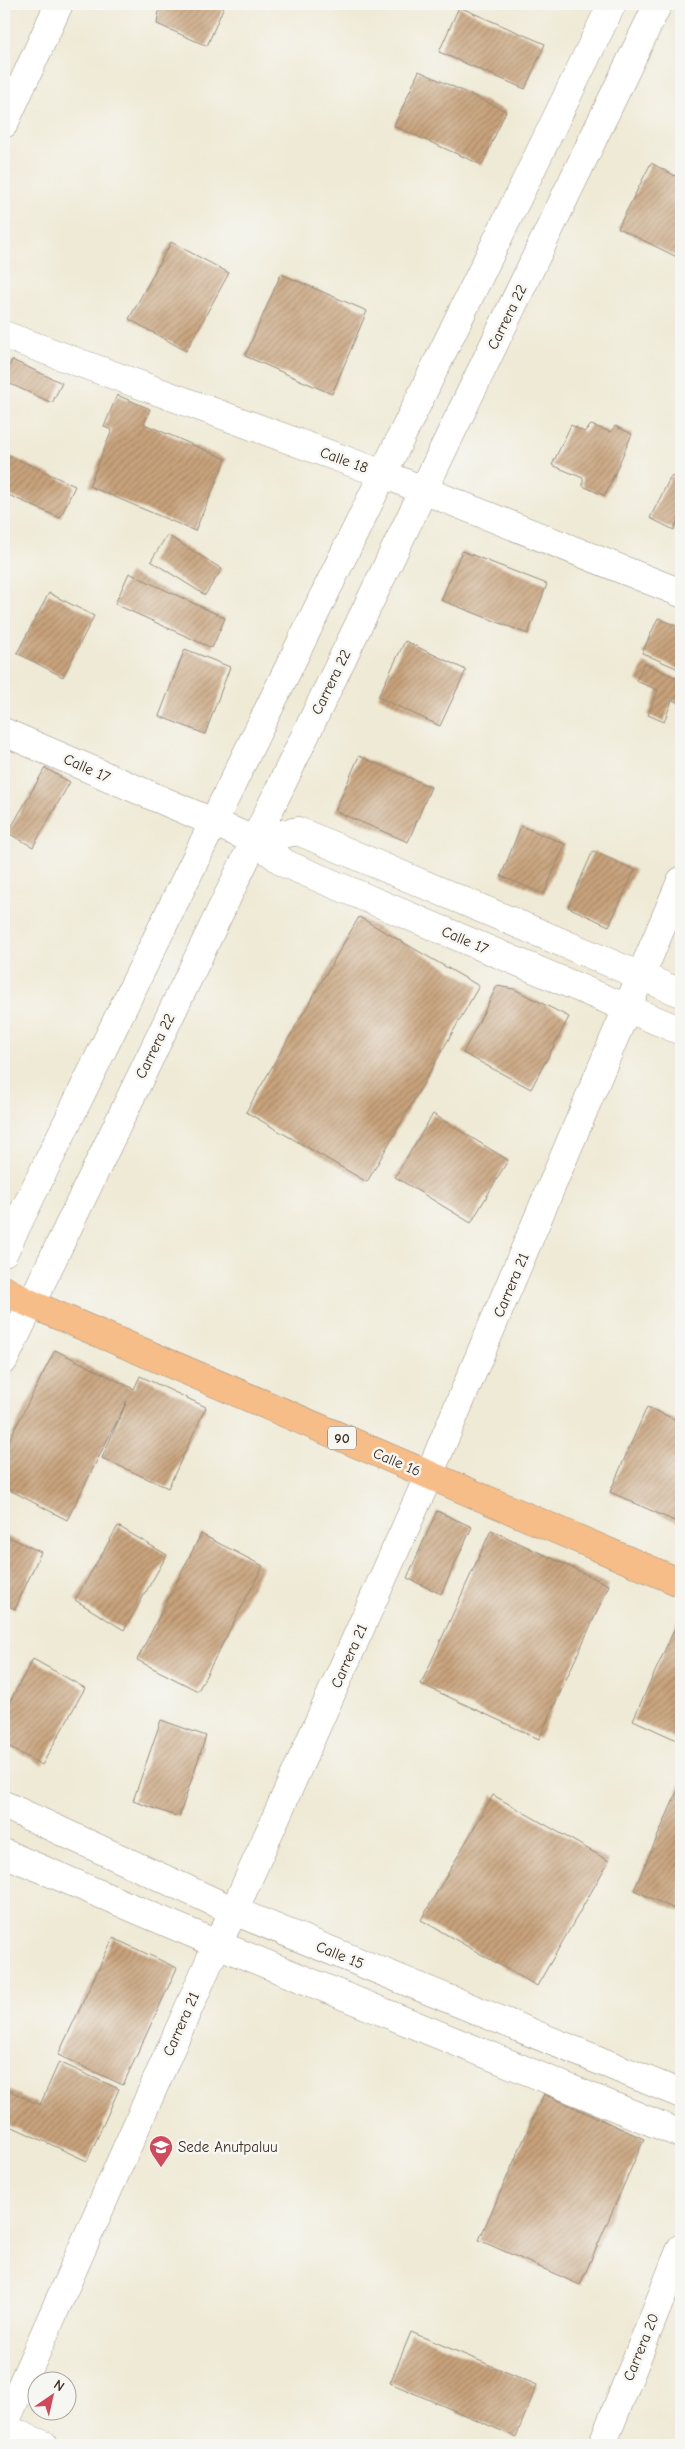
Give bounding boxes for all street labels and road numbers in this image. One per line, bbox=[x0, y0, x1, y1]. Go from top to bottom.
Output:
street label: Carrera 22 bbox=[484, 282, 530, 352]
street label: Calle 18 bbox=[318, 443, 370, 477]
street label: Carrera 22 bbox=[308, 647, 354, 717]
street label: Calle 17 bbox=[61, 750, 113, 786]
street label: Calle 17 bbox=[439, 922, 491, 958]
street label: Carrera 22 bbox=[132, 1011, 178, 1081]
street label: Carrera 21 bbox=[489, 1250, 533, 1320]
road number: 90 bbox=[328, 1426, 356, 1450]
street label: Calle 16 bbox=[370, 1444, 424, 1480]
street label: Carrera 21 bbox=[327, 1621, 371, 1691]
street label: Calle 15 bbox=[313, 1937, 367, 1973]
street label: Carrera 21 bbox=[159, 1989, 203, 2059]
street label: Carrera 20 bbox=[619, 2310, 663, 2384]

